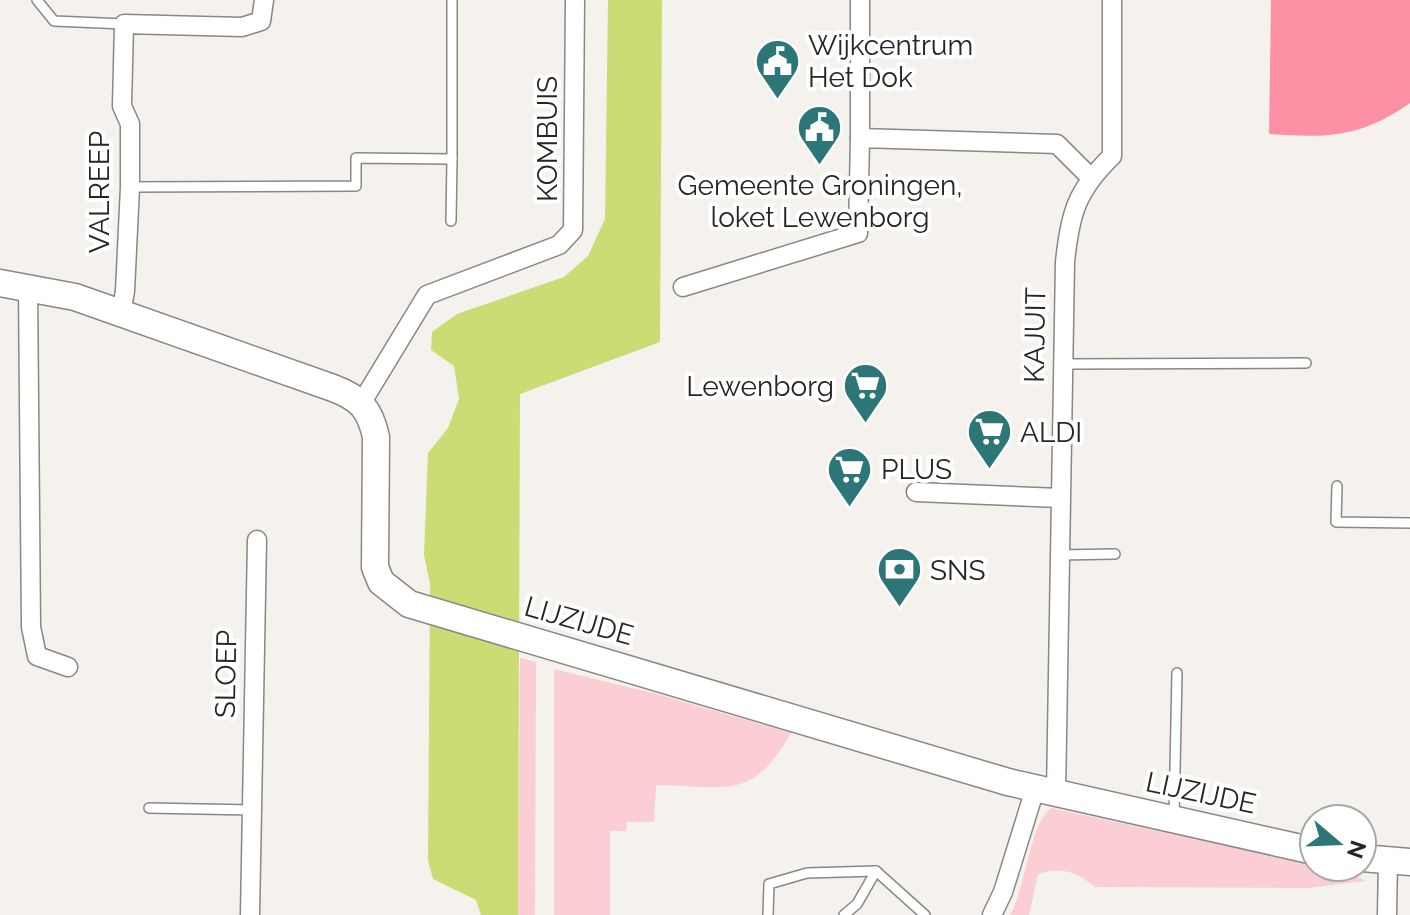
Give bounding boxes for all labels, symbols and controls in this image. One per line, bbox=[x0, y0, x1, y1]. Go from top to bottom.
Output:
place label: Wijkcentrum Het Dok bbox=[808, 29, 973, 94]
public building icon: Wijkcentrum Het Dok bbox=[753, 37, 801, 100]
street label: KOMBUIS bbox=[531, 76, 564, 202]
public building icon: Gemeente Groningen, loket Lewenborg bbox=[796, 104, 844, 167]
street label: VALREEP bbox=[83, 131, 116, 253]
place label: Gemeente Groningen, loket Lewenborg bbox=[677, 169, 963, 234]
street label: KAJUIT bbox=[1018, 287, 1052, 383]
supermarket icon: Lewenborg bbox=[841, 362, 889, 425]
place label: Lewenborg bbox=[686, 370, 834, 403]
supermarket icon: ALDI bbox=[965, 408, 1013, 471]
place label: ALDI bbox=[1020, 416, 1082, 449]
supermarket icon: PLUS bbox=[826, 445, 874, 508]
place label: PLUS bbox=[881, 453, 952, 486]
bank icon: SNS bbox=[875, 546, 923, 609]
place label: SNS bbox=[930, 554, 986, 587]
street label: LIJZIJDE bbox=[521, 590, 637, 652]
street label: SLOEP bbox=[209, 630, 243, 718]
street label: LIJZIJDE bbox=[1143, 765, 1259, 821]
north arrow bbox=[1298, 803, 1378, 883]
text: N bbox=[1342, 837, 1372, 862]

